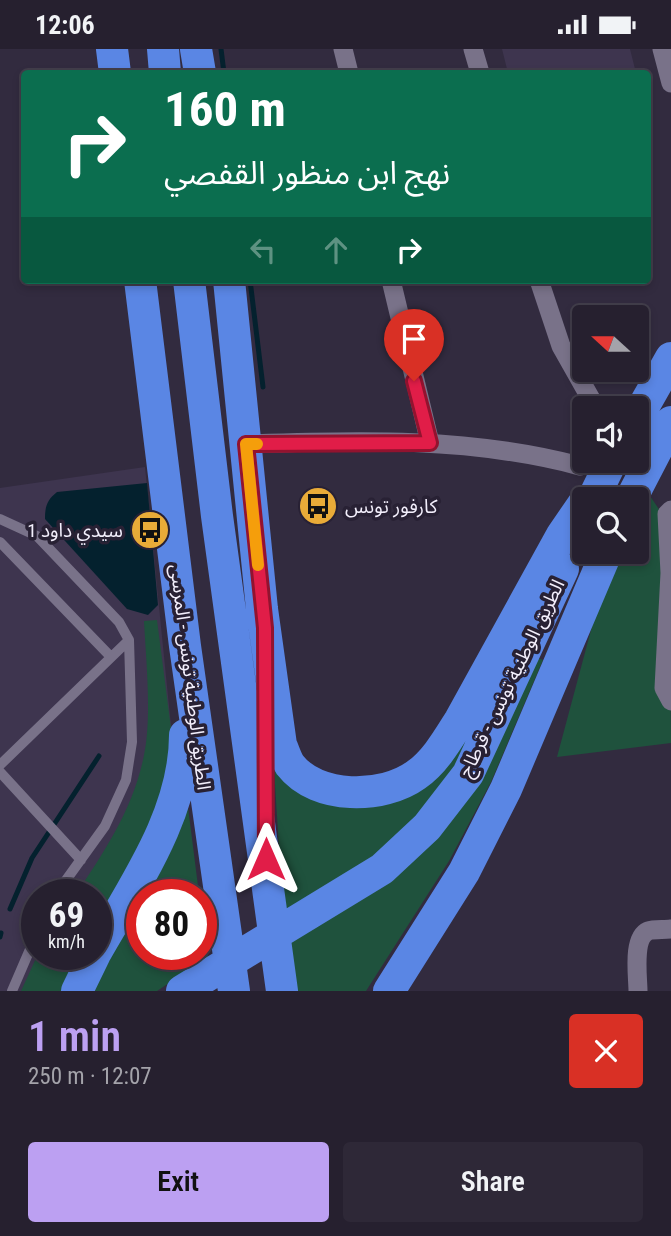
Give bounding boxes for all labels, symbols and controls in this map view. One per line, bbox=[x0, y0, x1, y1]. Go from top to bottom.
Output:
text: 12:06 bbox=[35, 10, 95, 40]
text: 160 m bbox=[164, 81, 286, 138]
icon: right bbox=[49, 98, 140, 189]
text: نهج ابن منظور القفصي bbox=[164, 154, 450, 192]
icon: left bbox=[244, 231, 282, 269]
icon: ahead bbox=[317, 231, 355, 269]
icon: right bbox=[390, 231, 428, 269]
north arrow bbox=[572, 305, 649, 381]
map controls bbox=[572, 305, 649, 564]
pin bbox=[384, 309, 444, 381]
icon: arrive bbox=[395, 320, 433, 358]
button: sound bbox=[572, 396, 649, 473]
bus stop icon: كارفور تونس bbox=[297, 485, 339, 527]
button: search bbox=[572, 487, 649, 564]
place label: كارفور تونس bbox=[345, 495, 439, 518]
bus stop icon: سيدي داود 1 bbox=[129, 509, 171, 551]
place label: سيدي داود 1 bbox=[27, 519, 123, 545]
street label: الطريق الوطنية تونس - المرسى bbox=[165, 563, 216, 791]
street label: الطريق الوطنية تونس - قرطاج bbox=[454, 576, 571, 782]
position arrow bbox=[229, 822, 303, 896]
speed limit sign: 80 bbox=[126, 879, 217, 970]
text: 69 bbox=[49, 895, 84, 936]
text: km/h bbox=[48, 931, 85, 952]
text: 1 min bbox=[28, 1012, 121, 1061]
button: close bbox=[569, 1014, 643, 1088]
text: 250 m · 12:07 bbox=[28, 1063, 152, 1090]
button: Exit bbox=[28, 1142, 329, 1222]
button: Share bbox=[343, 1142, 643, 1222]

